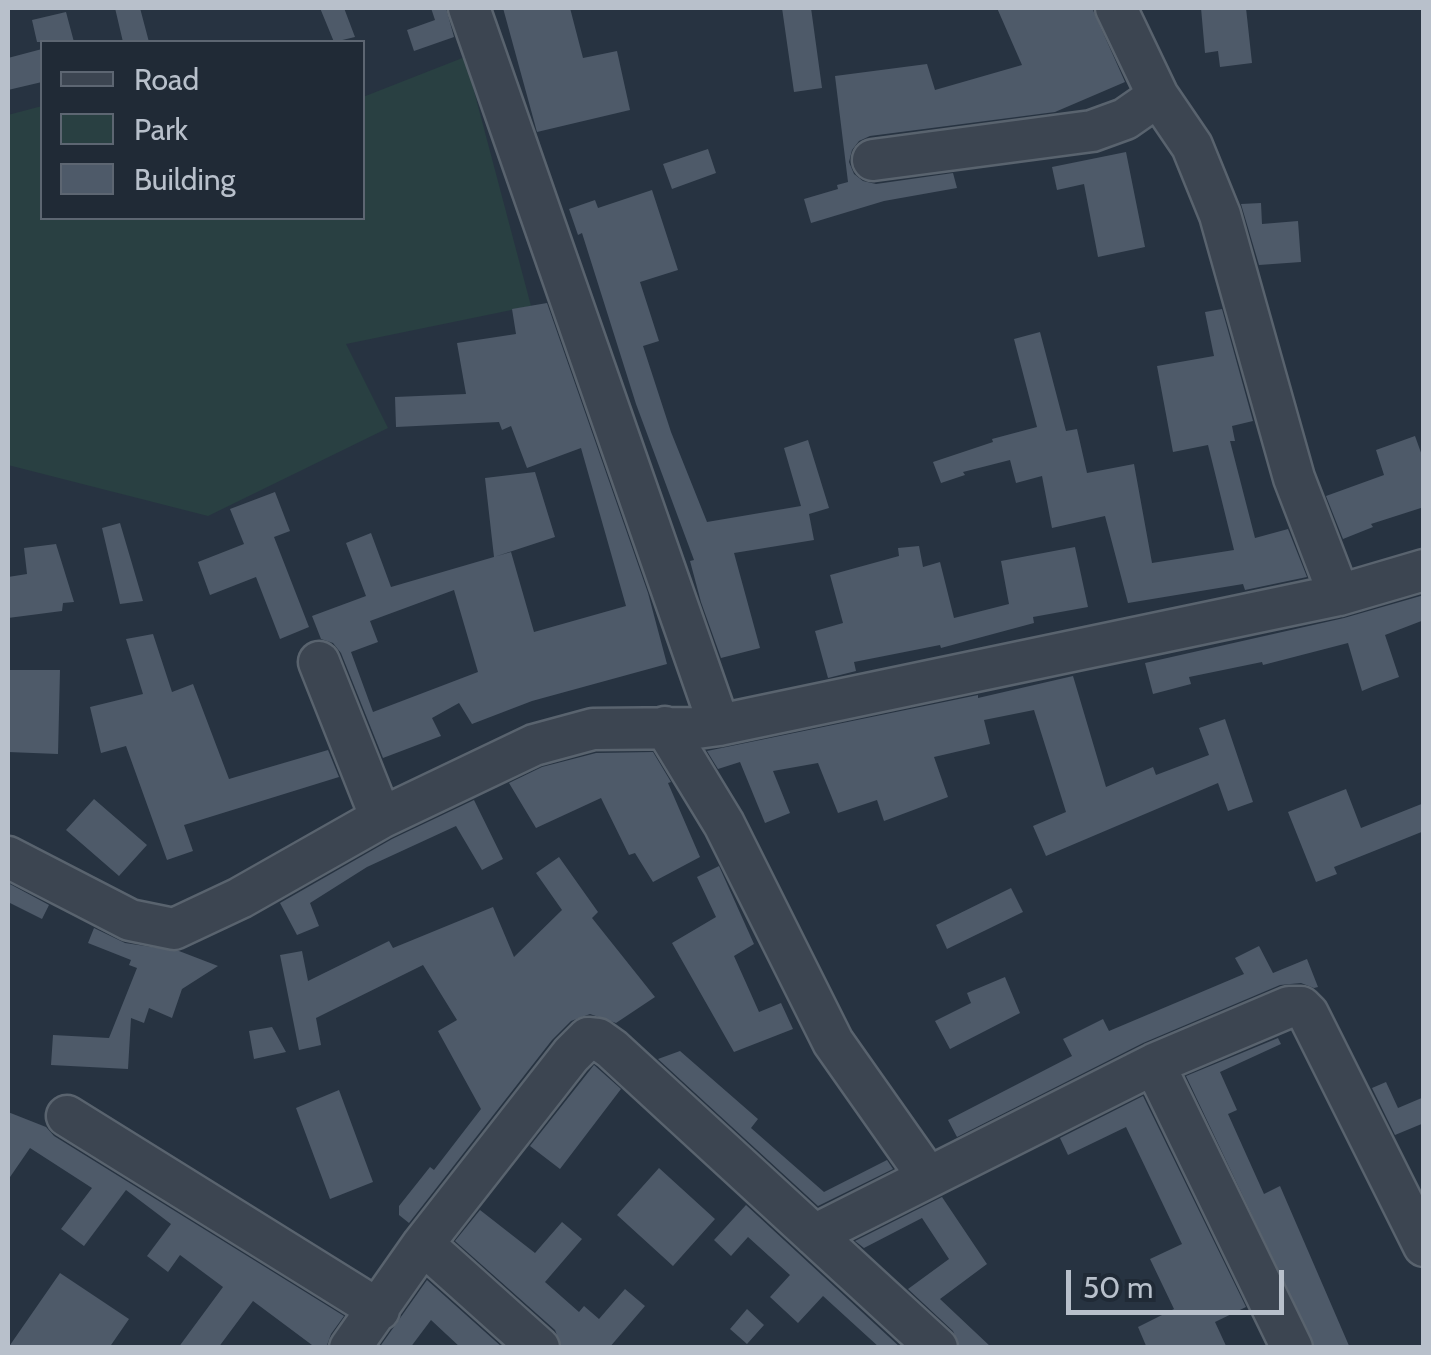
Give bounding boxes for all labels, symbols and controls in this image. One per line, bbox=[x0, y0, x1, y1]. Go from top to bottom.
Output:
legend bbox=[40, 40, 365, 220]
text: Road bbox=[134, 61, 199, 98]
text: Park bbox=[134, 111, 188, 148]
text: Building bbox=[134, 161, 236, 198]
scale bar bbox=[1071, 1250, 1288, 1312]
text: 50 m bbox=[1083, 1269, 1153, 1306]

